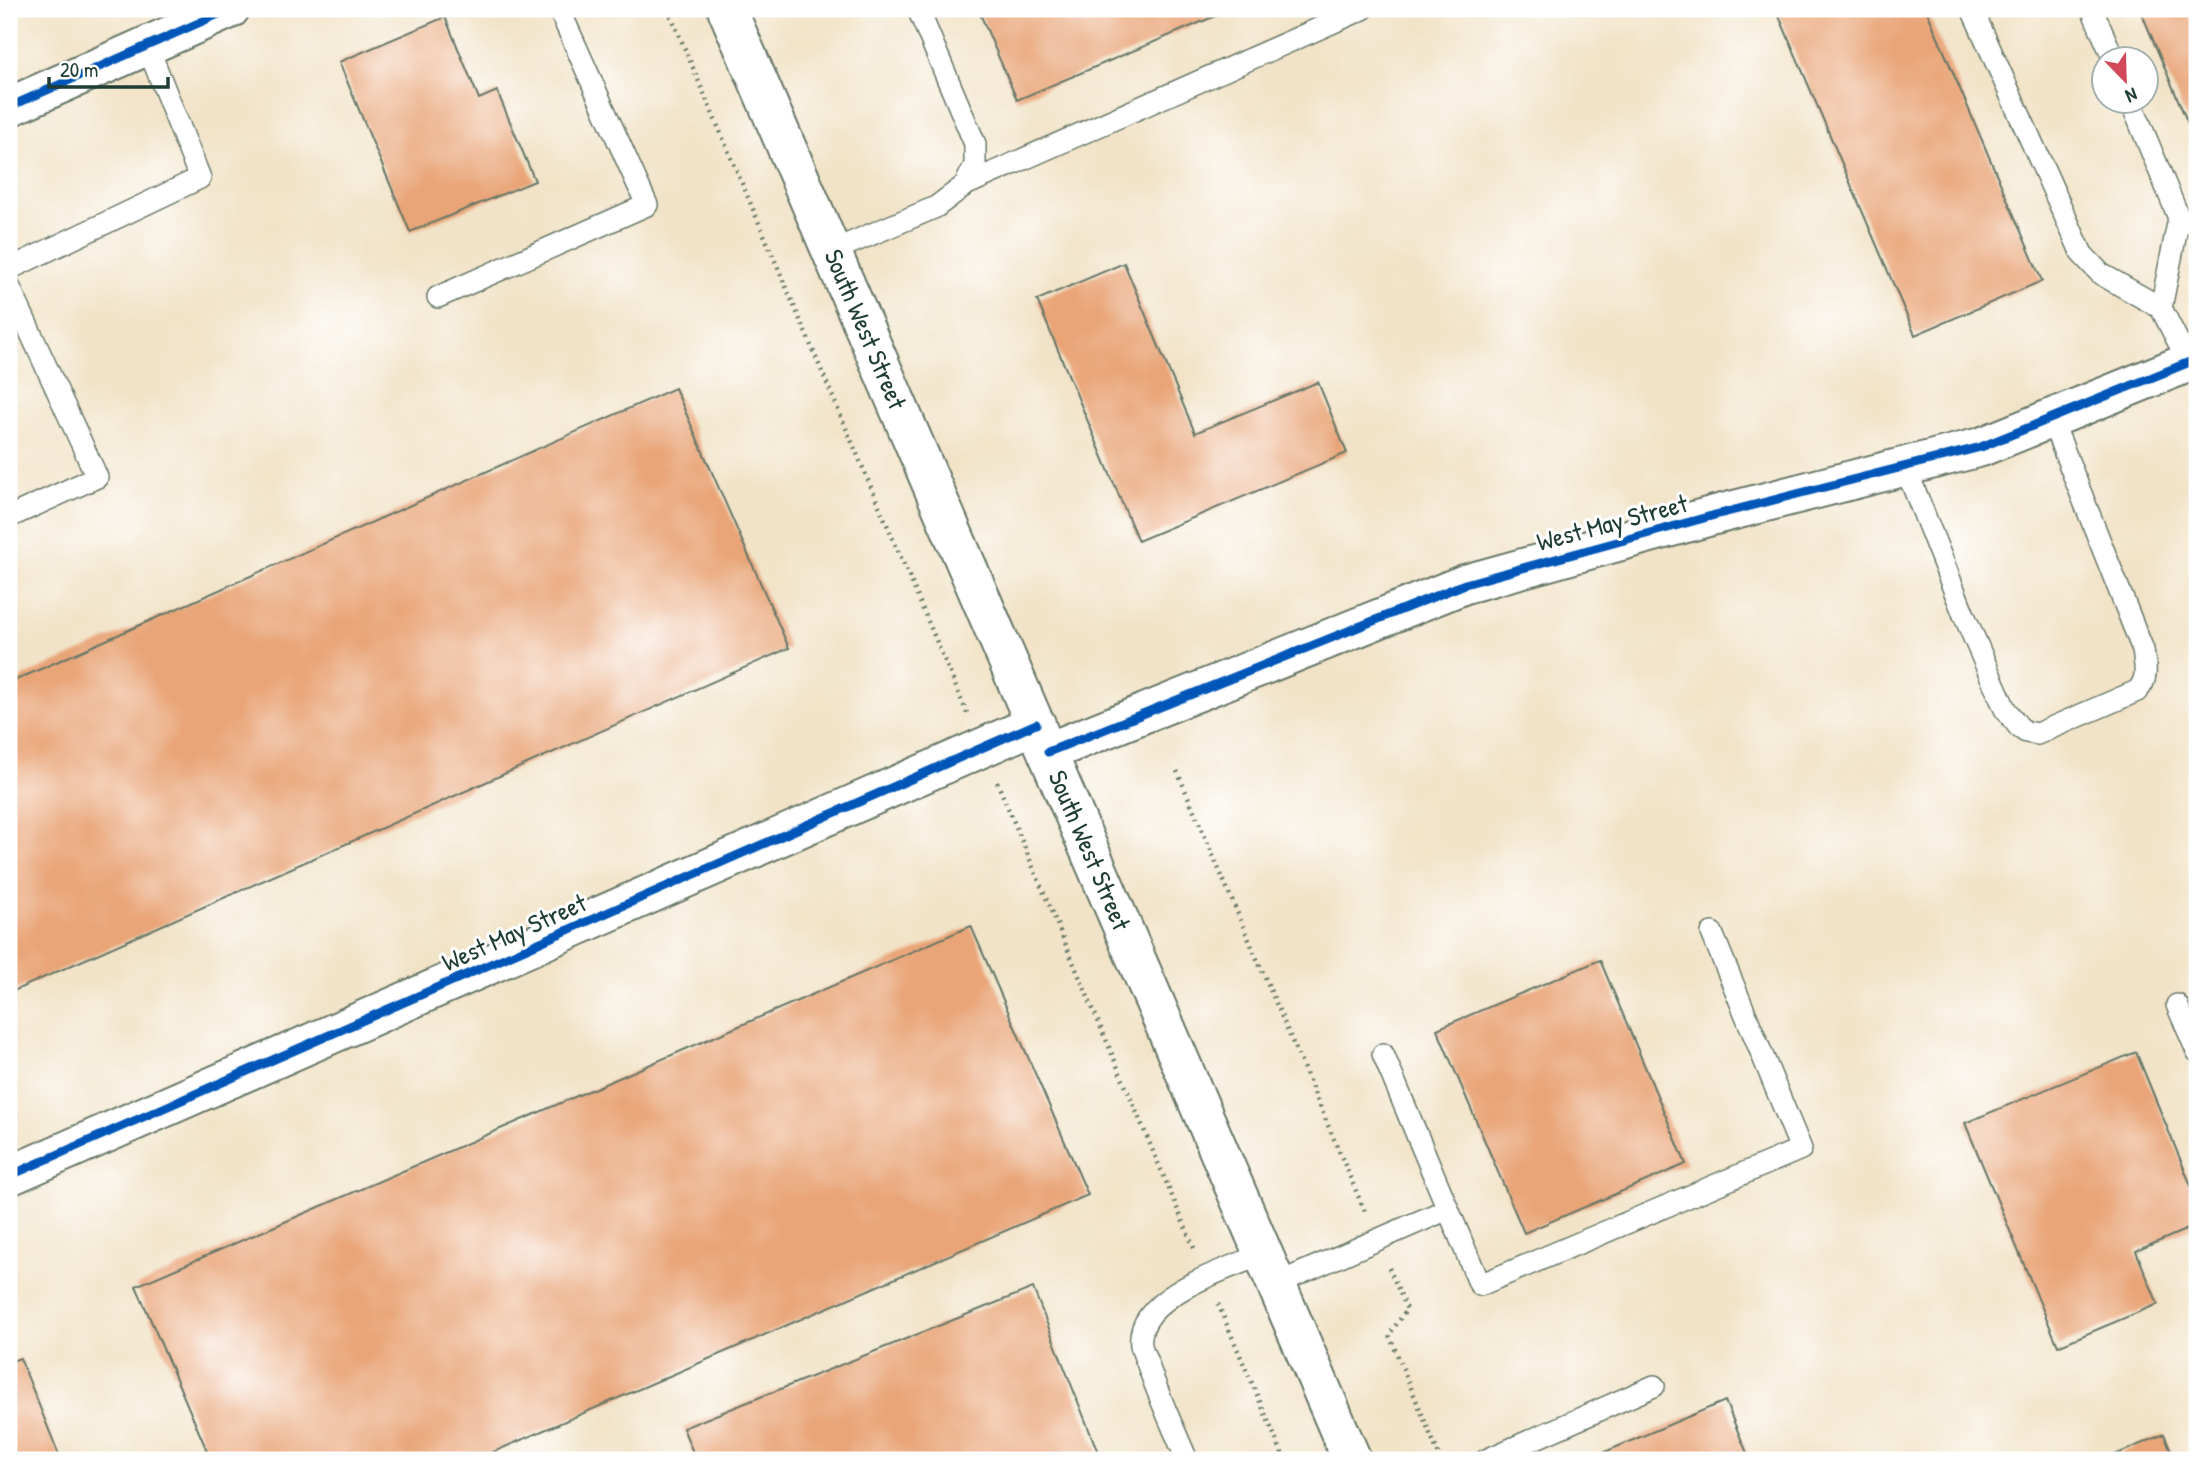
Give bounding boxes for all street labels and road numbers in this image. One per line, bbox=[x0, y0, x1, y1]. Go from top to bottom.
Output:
street label: South West Street bbox=[817, 244, 916, 415]
street label: West May Street bbox=[1533, 485, 1692, 559]
street label: South West Street bbox=[1041, 765, 1140, 936]
street label: West May Street bbox=[436, 884, 593, 979]

